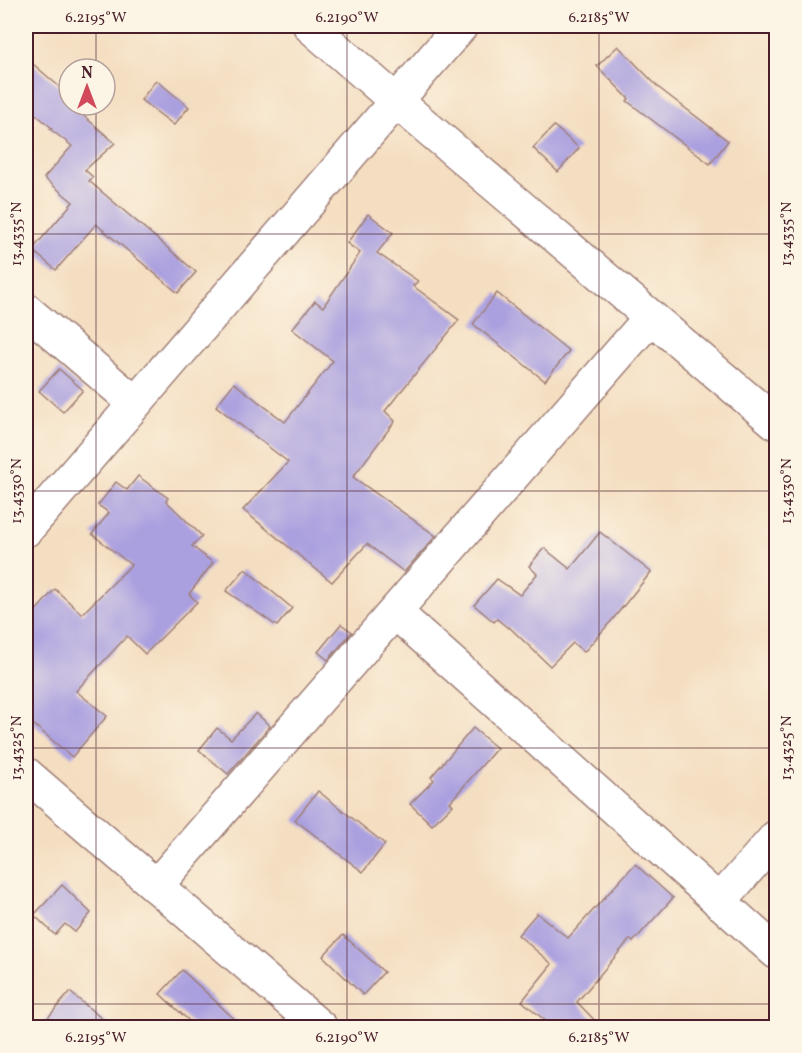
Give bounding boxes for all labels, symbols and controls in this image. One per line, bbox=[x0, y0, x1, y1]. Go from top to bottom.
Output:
text: 6.2195°W bbox=[65, 8, 127, 29]
text: 6.2190°W bbox=[315, 8, 379, 29]
text: 6.2185°W bbox=[568, 8, 630, 29]
north arrow bbox=[57, 57, 117, 117]
text: N bbox=[81, 63, 93, 85]
text: 13.4335°N bbox=[7, 202, 28, 266]
text: 13.4335°N bbox=[777, 202, 798, 266]
text: 13.4330°N bbox=[7, 458, 28, 524]
text: 13.4330°N bbox=[777, 458, 798, 524]
text: 13.4325°N bbox=[7, 715, 28, 781]
text: 13.4325°N bbox=[777, 715, 798, 781]
text: 6.2195°W bbox=[65, 1028, 127, 1049]
text: 6.2190°W bbox=[315, 1028, 379, 1049]
text: 6.2185°W bbox=[568, 1028, 630, 1049]

